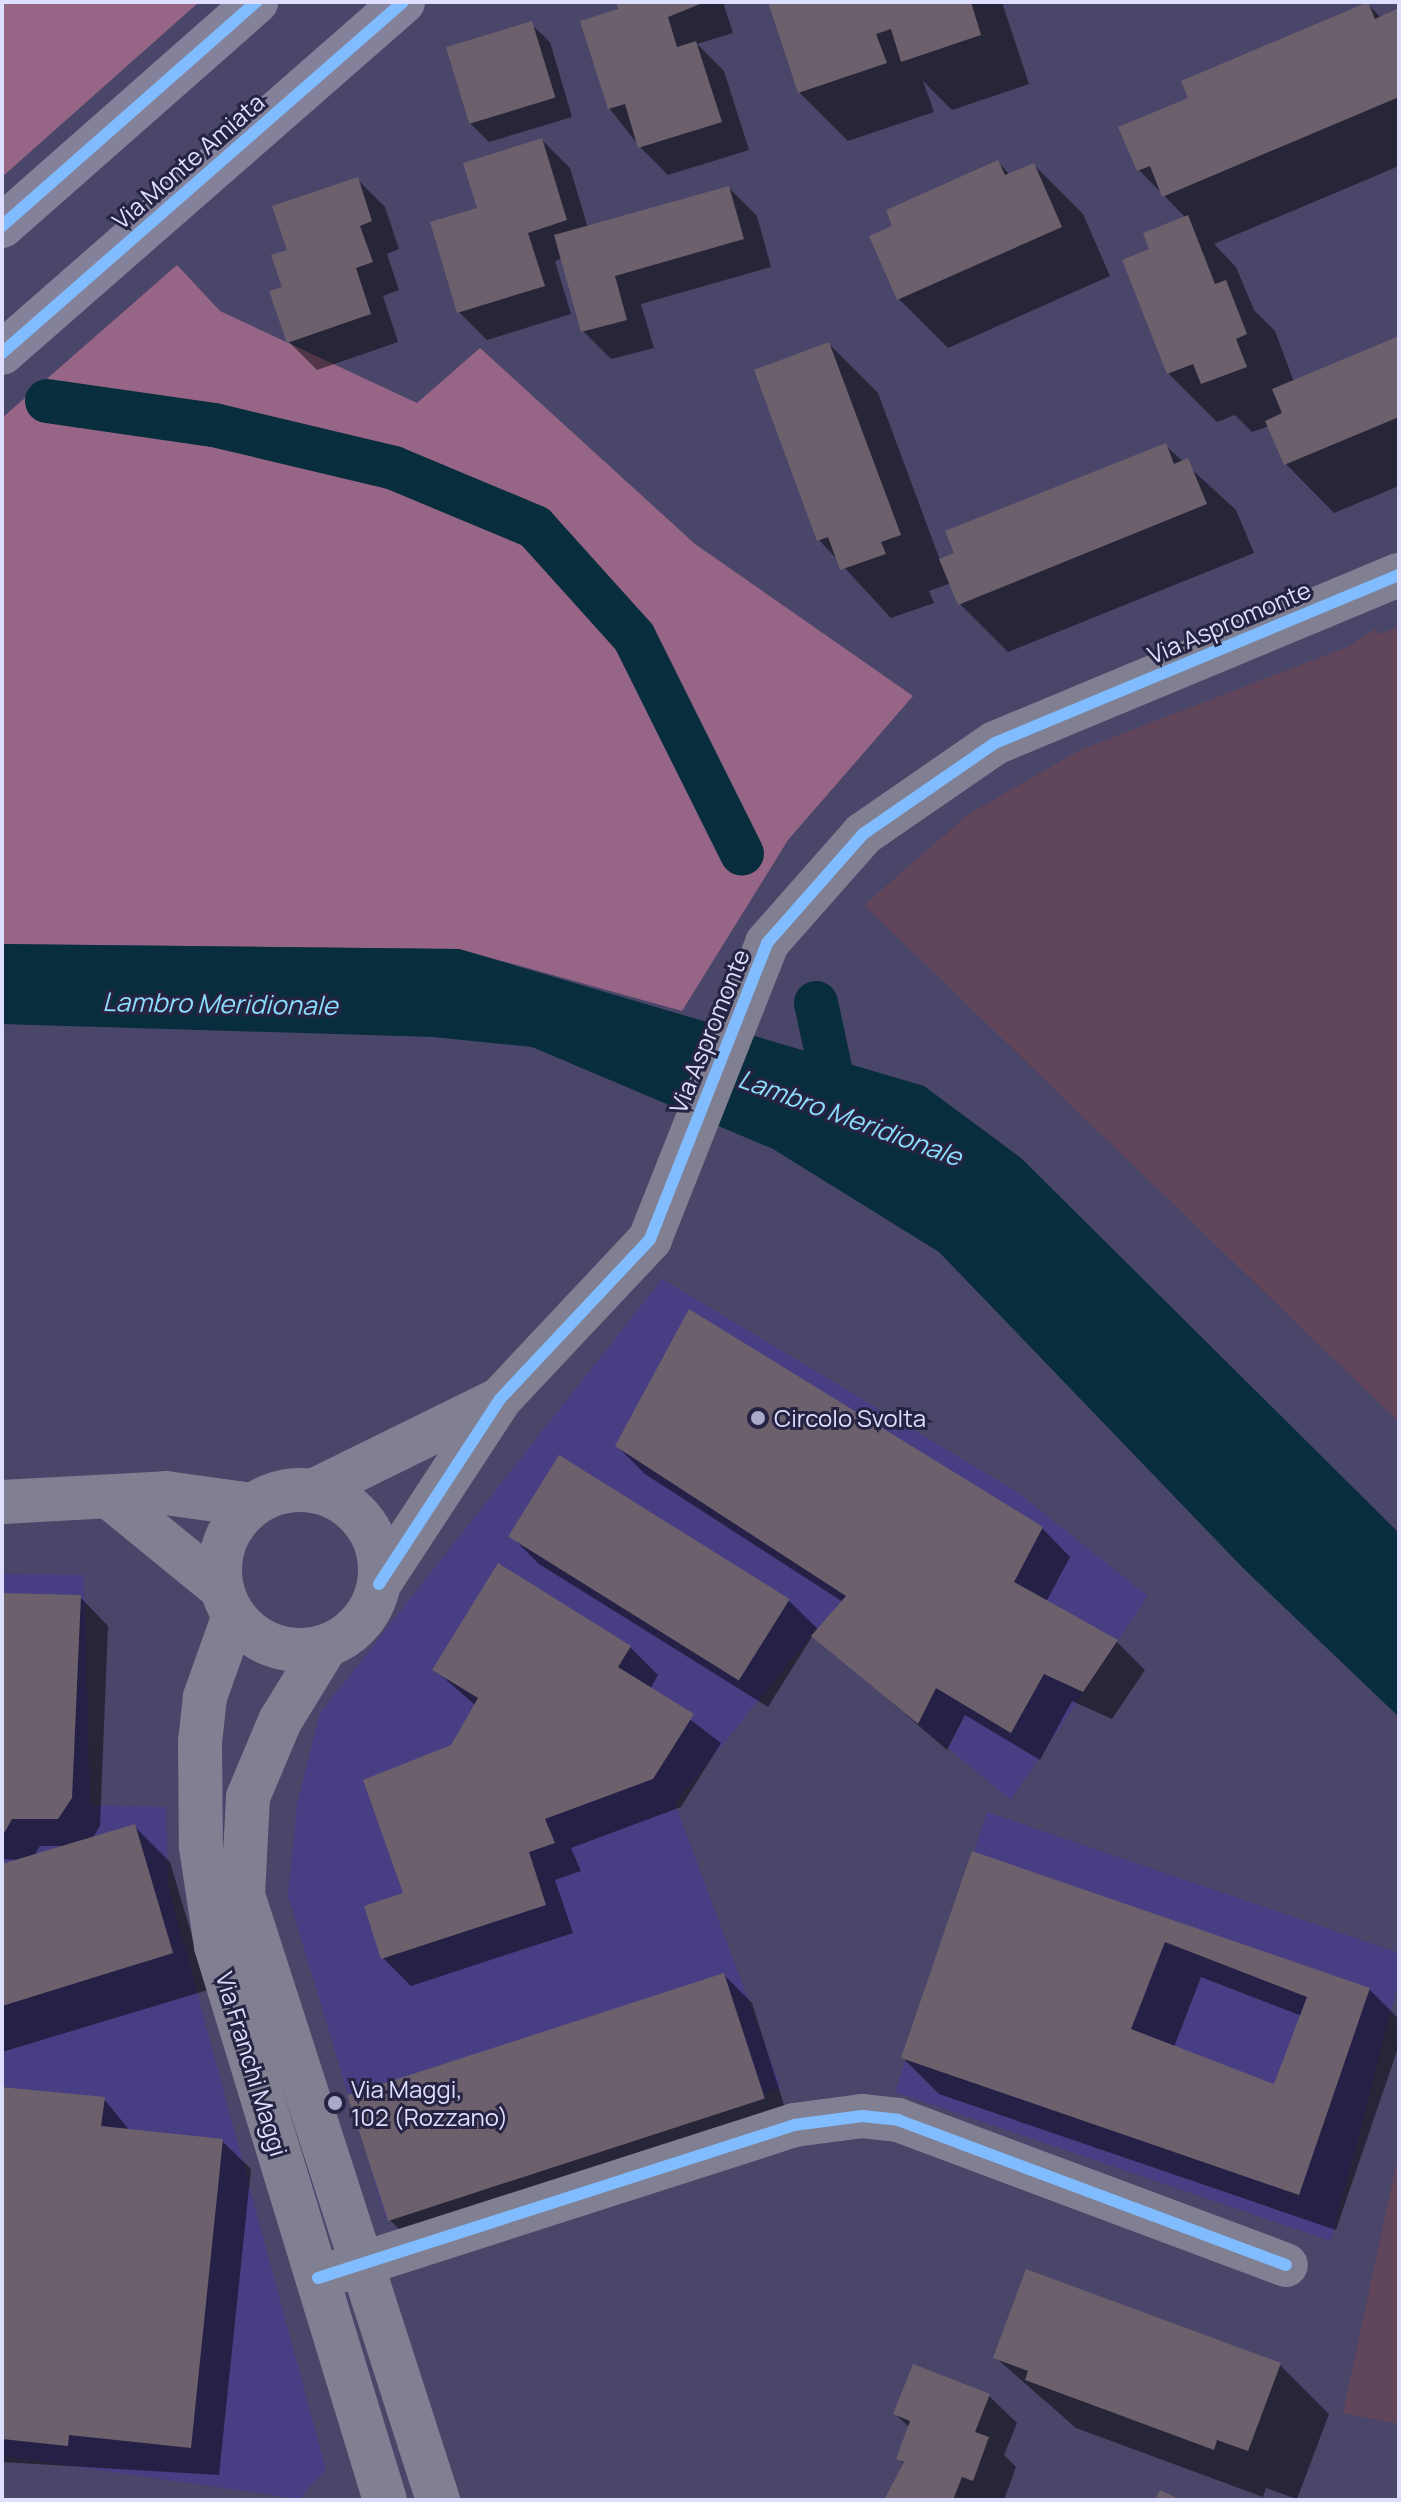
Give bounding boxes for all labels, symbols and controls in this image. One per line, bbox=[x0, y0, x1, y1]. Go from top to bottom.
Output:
street label: Via Monte Amiata bbox=[106, 87, 270, 235]
street label: Via Aspromonte bbox=[1143, 575, 1315, 669]
street label: Via Aspromonte bbox=[663, 945, 755, 1117]
water label: Lambro Meridionale bbox=[102, 986, 338, 1022]
water label: Lambro Meridionale bbox=[734, 1063, 966, 1173]
place label: Circolo Svolta bbox=[774, 1404, 926, 1432]
marker: Circolo Svolta bbox=[749, 1409, 767, 1427]
street label: Via Franchi Maggi bbox=[210, 1968, 294, 2160]
place label: Via Maggi, 102 (Rozzano) bbox=[351, 2075, 508, 2131]
marker: Via Maggi, 102 (Rozzano) bbox=[326, 2094, 344, 2112]

